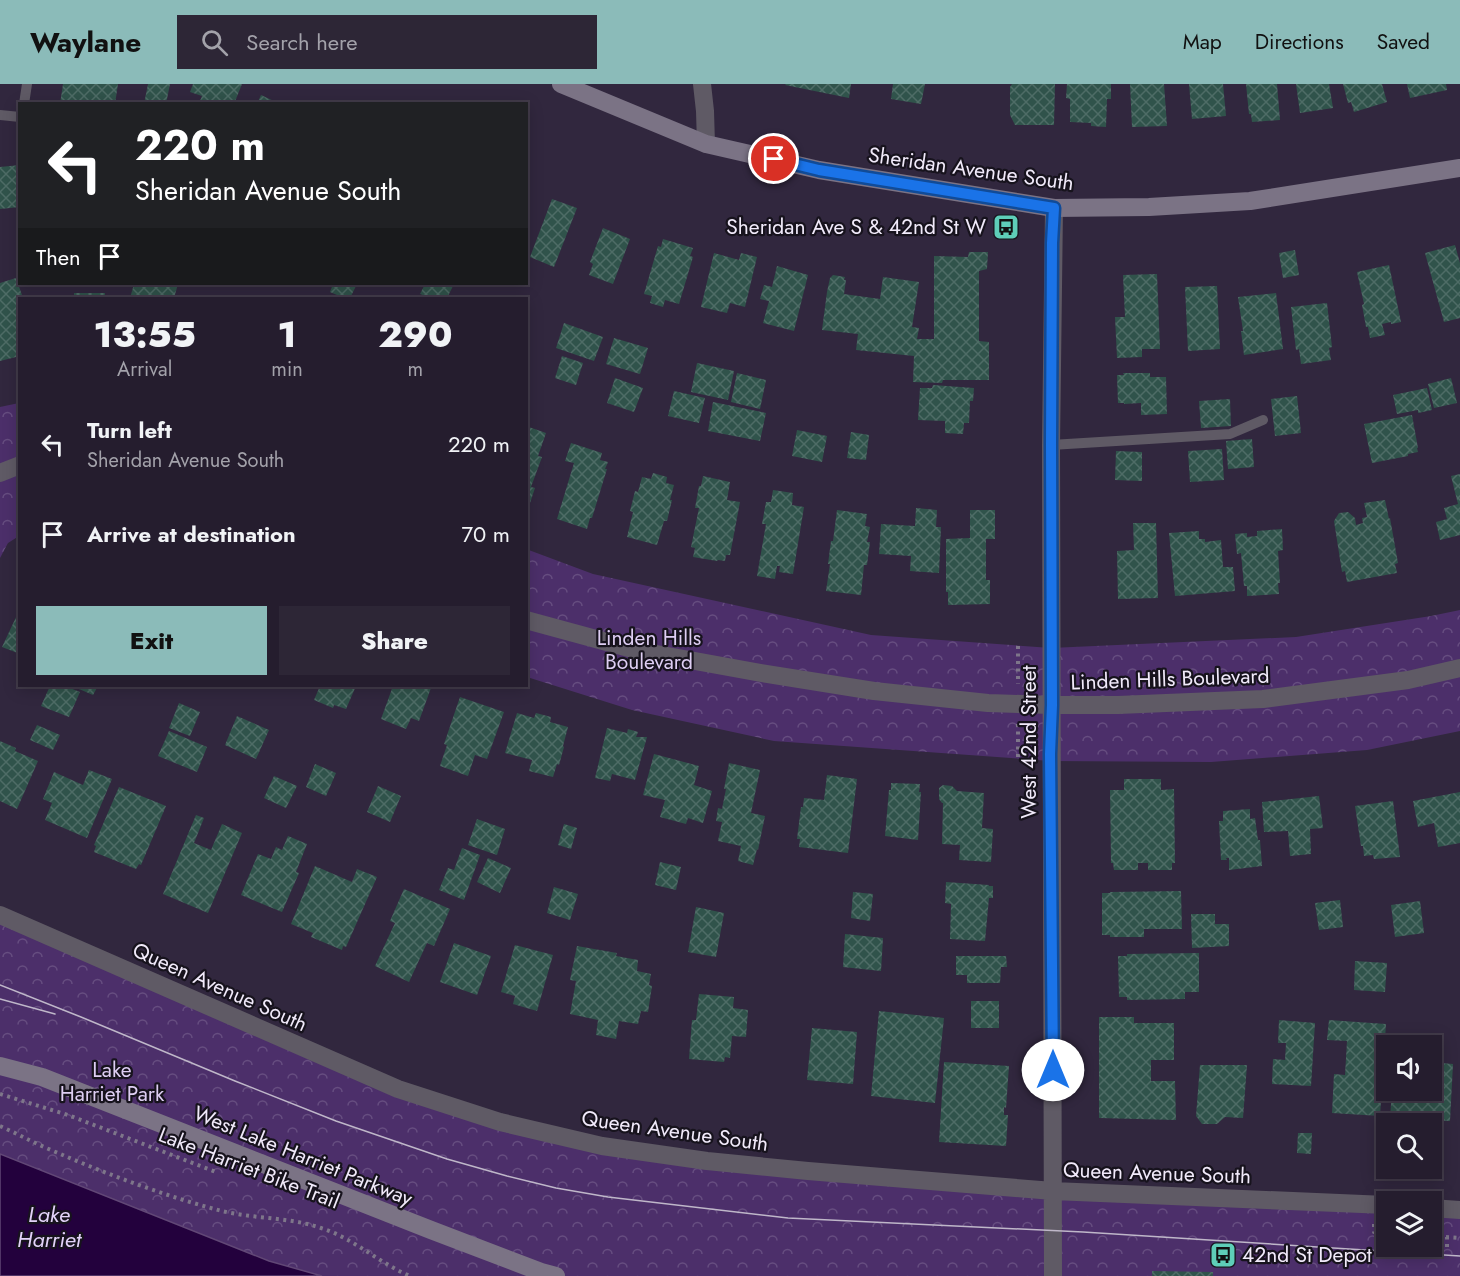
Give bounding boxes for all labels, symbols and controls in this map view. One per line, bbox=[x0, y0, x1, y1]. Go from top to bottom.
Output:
search box bbox=[177, 15, 597, 69]
text: Waylane bbox=[30, 22, 141, 63]
icon: search bbox=[198, 26, 231, 59]
text: Search here bbox=[246, 26, 358, 58]
text: Map bbox=[1183, 27, 1222, 57]
text: Directions bbox=[1255, 27, 1344, 57]
text: Saved bbox=[1377, 27, 1430, 57]
text: 220 m bbox=[135, 115, 265, 176]
icon: left bbox=[36, 126, 114, 204]
pin bbox=[748, 133, 799, 184]
street label: Sheridan Avenue South bbox=[866, 140, 1076, 198]
icon: arrive bbox=[757, 142, 790, 175]
text: Sheridan Avenue South bbox=[135, 171, 401, 210]
place label: Sheridan Ave S & 42nd St W bbox=[726, 212, 986, 242]
bus stop icon: Sheridan Ave S & 42nd St W bbox=[991, 212, 1021, 242]
icon: arrive bbox=[93, 240, 126, 273]
text: Then bbox=[36, 241, 81, 273]
text: 13:55 bbox=[94, 308, 196, 360]
text: 1 bbox=[277, 308, 296, 360]
text: 290 bbox=[378, 308, 452, 360]
text: Arrival bbox=[117, 355, 172, 384]
text: min bbox=[271, 355, 303, 384]
text: m bbox=[408, 355, 423, 384]
text: Turn left bbox=[87, 414, 172, 446]
icon: left bbox=[36, 428, 69, 461]
text: 220 m bbox=[448, 428, 510, 460]
text: Sheridan Avenue South bbox=[87, 446, 284, 475]
icon: arrive bbox=[36, 518, 69, 551]
text: Arrive at destination bbox=[87, 518, 296, 550]
text: 70 m bbox=[461, 518, 510, 550]
button: Exit bbox=[36, 606, 267, 675]
button: Share bbox=[279, 606, 510, 675]
park label: Linden Hills Boulevard bbox=[597, 623, 701, 677]
street label: Linden Hills Boulevard bbox=[1070, 661, 1270, 697]
street label: West 42nd Street bbox=[1014, 665, 1044, 819]
street label: Queen Avenue South bbox=[128, 935, 312, 1039]
map controls bbox=[1376, 1035, 1442, 1257]
button: sound bbox=[1376, 1035, 1442, 1101]
position arrow bbox=[1021, 1038, 1085, 1102]
park label: Lake Harriet Park bbox=[60, 1055, 165, 1109]
street label: West Lake Harriet Parkway bbox=[189, 1098, 418, 1214]
street label: Queen Avenue South bbox=[580, 1103, 770, 1159]
button: search bbox=[1376, 1113, 1442, 1179]
street label: Lake Harriet Bike Trail bbox=[154, 1120, 344, 1216]
street label: Queen Avenue South bbox=[1062, 1155, 1252, 1191]
button: layers bbox=[1376, 1191, 1442, 1257]
water label: Lake Harriet bbox=[17, 1198, 83, 1255]
bus stop icon: 42nd St Depot bbox=[1208, 1240, 1238, 1270]
place label: 42nd St Depot bbox=[1242, 1240, 1372, 1270]

